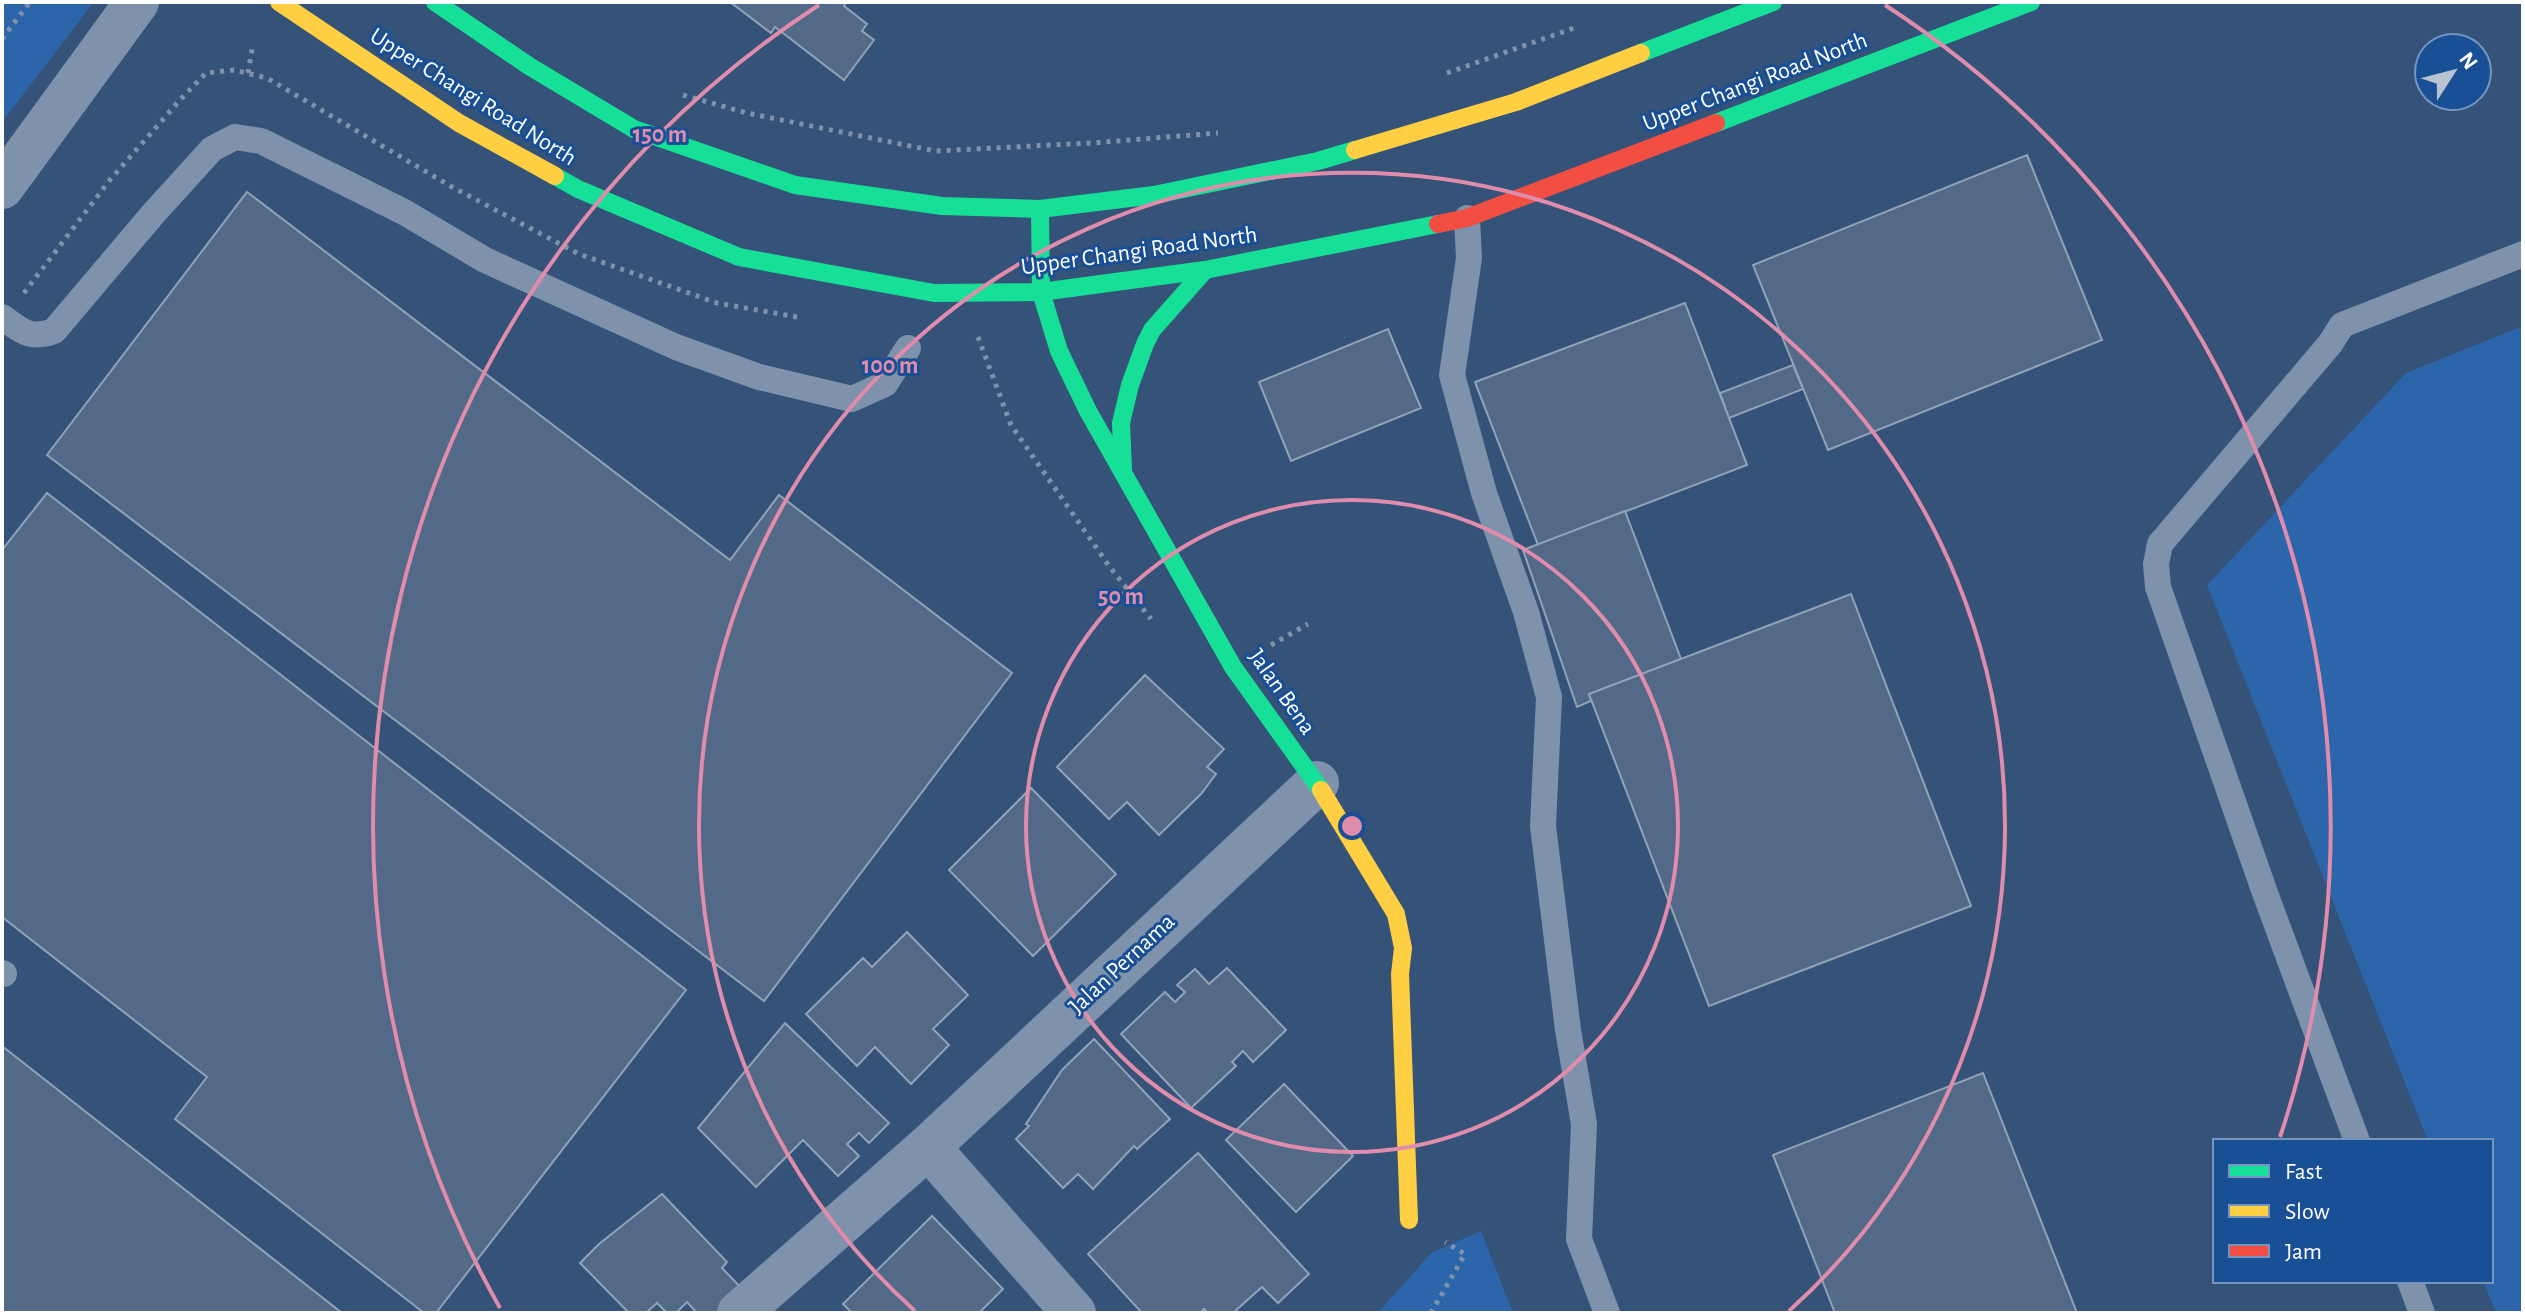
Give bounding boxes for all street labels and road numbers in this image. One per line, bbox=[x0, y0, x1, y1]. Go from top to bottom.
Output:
street label: Upper Changi Road North bbox=[366, 24, 580, 170]
street label: Upper Changi Road North bbox=[1639, 28, 1871, 136]
street label: Upper Changi Road North bbox=[1019, 223, 1259, 279]
street label: Jalan Bena bbox=[1244, 645, 1320, 739]
street label: Jalan Pernama bbox=[1064, 909, 1180, 1019]

